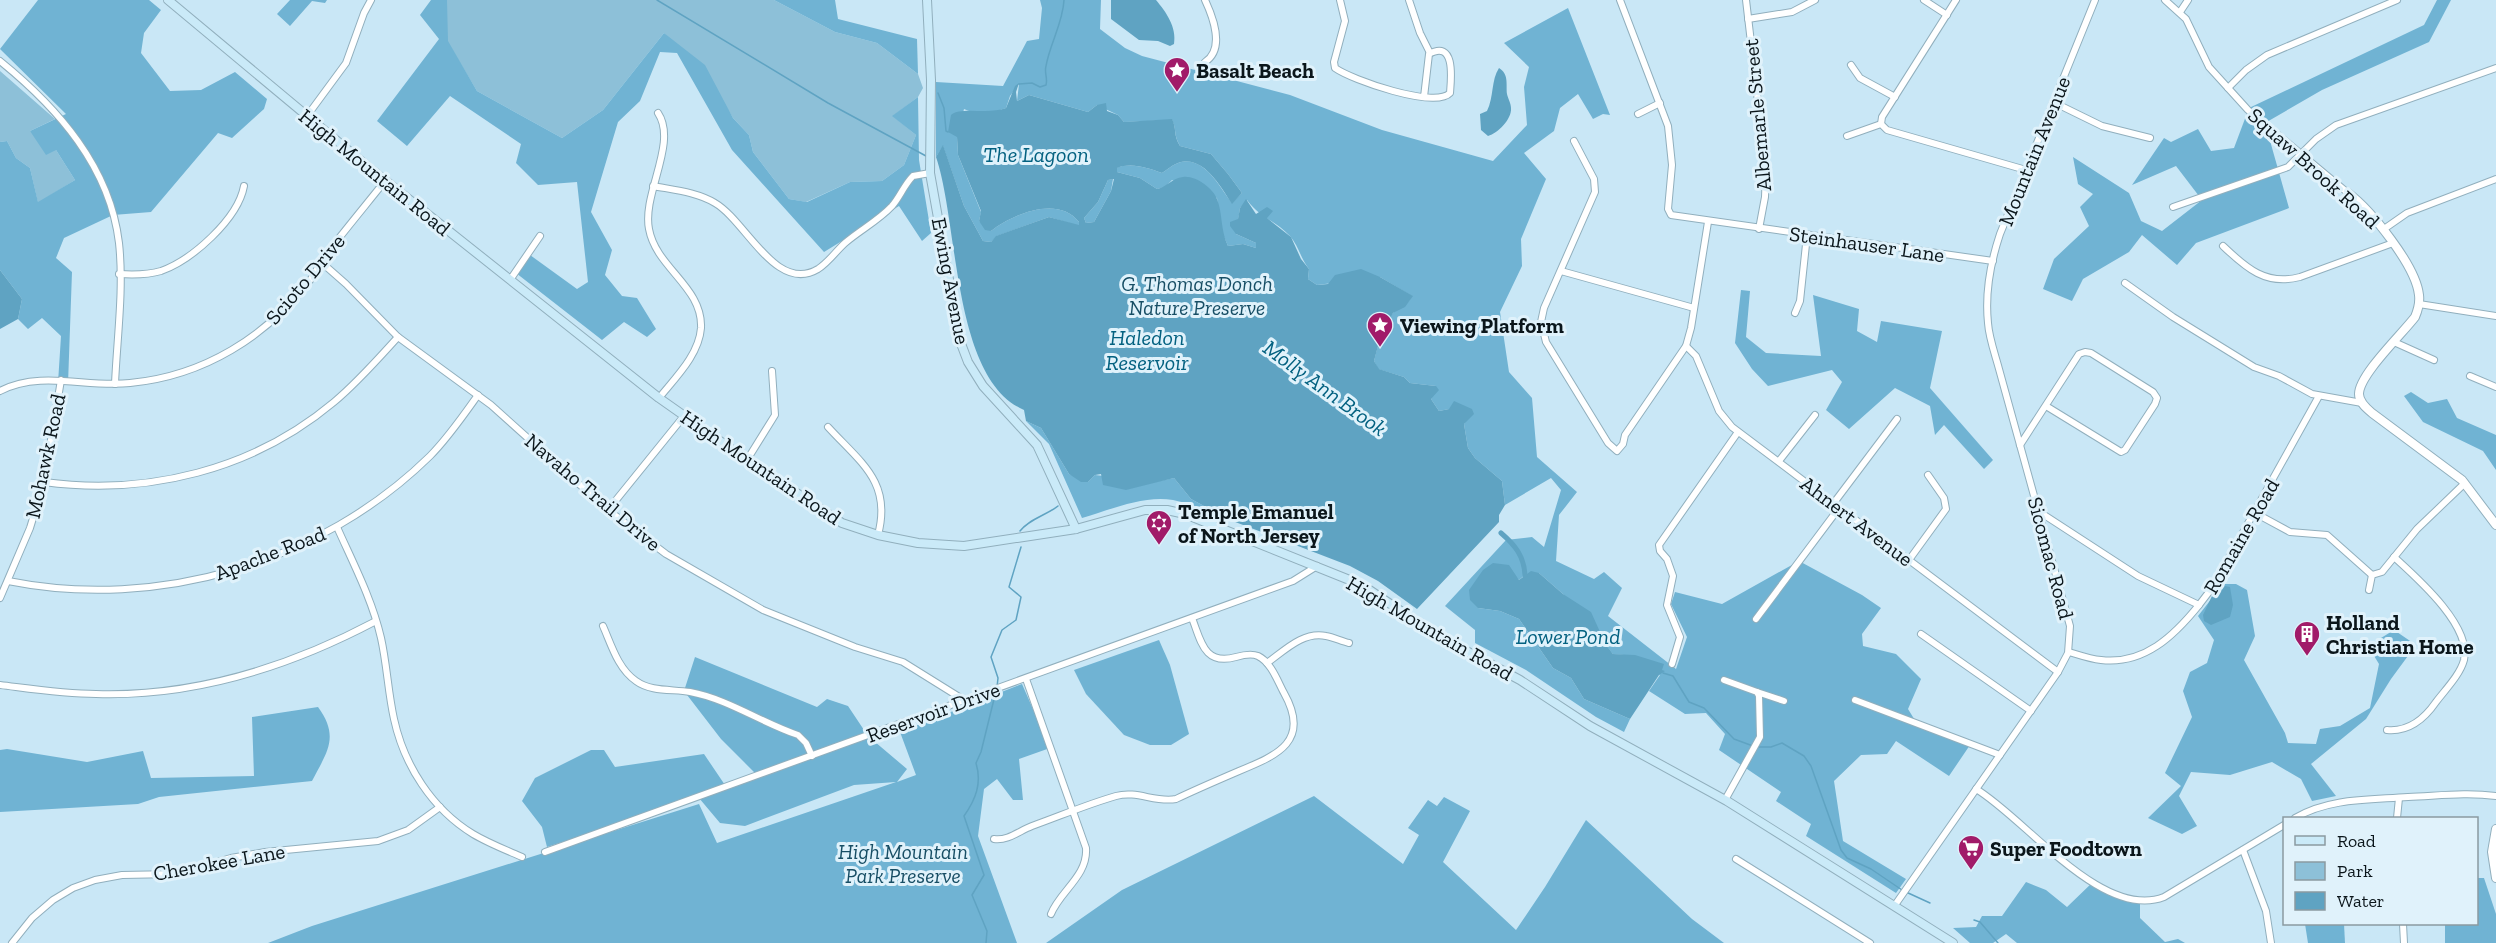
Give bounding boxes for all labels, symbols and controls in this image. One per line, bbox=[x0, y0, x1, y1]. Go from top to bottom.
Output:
street label: Albemarle Street bbox=[1738, 38, 1776, 192]
place icon: Basalt Beach bbox=[1162, 55, 1192, 93]
place label: Basalt Beach bbox=[1196, 58, 1314, 83]
street label: Mountain Avenue bbox=[1993, 72, 2075, 229]
street label: Squaw Brook Road bbox=[2243, 102, 2385, 234]
street label: High Mountain Road bbox=[294, 103, 456, 241]
water label: The Lagoon bbox=[983, 141, 1089, 168]
street label: Ewing Avenue bbox=[926, 216, 976, 347]
street label: Steinhauser Lane bbox=[1788, 221, 1946, 267]
street label: Scioto Drive bbox=[260, 229, 350, 329]
park label: G. Thomas Donch Nature Preserve bbox=[1121, 271, 1273, 320]
place icon: Viewing Platform bbox=[1365, 310, 1395, 348]
place label: Viewing Platform bbox=[1400, 313, 1564, 338]
water label: Haledon Reservoir bbox=[1106, 324, 1189, 376]
water label: Molly Ann Brook bbox=[1258, 334, 1392, 442]
street label: Mohawk Road bbox=[20, 391, 71, 521]
street label: High Mountain Road bbox=[676, 404, 846, 530]
street label: Navaho Trail Drive bbox=[520, 428, 666, 556]
street label: Ahnert Avenue bbox=[1796, 471, 1918, 572]
street label: Romaine Road bbox=[2198, 473, 2284, 598]
street label: Sicomac Road bbox=[2023, 494, 2079, 622]
place label: Temple Emanuel of North Jersey bbox=[1178, 499, 1334, 548]
synagogue icon: Temple Emanuel of North Jersey bbox=[1144, 508, 1174, 546]
street label: Apache Road bbox=[211, 520, 329, 586]
street label: High Mountain Road bbox=[1342, 570, 1518, 686]
place label: Holland Christian Home bbox=[2326, 610, 2474, 659]
building icon: Holland Christian Home bbox=[2292, 619, 2322, 657]
water label: Lower Pond bbox=[1516, 623, 1620, 650]
street label: Reservoir Drive bbox=[863, 676, 1003, 748]
legend bbox=[2283, 817, 2478, 925]
text: Road bbox=[2337, 830, 2376, 852]
supermarket icon: Super Foodtown bbox=[1956, 833, 1986, 871]
place label: Super Foodtown bbox=[1990, 836, 2143, 861]
street label: Cherokee Lane bbox=[151, 838, 287, 886]
park label: High Mountain Park Preserve bbox=[838, 839, 968, 888]
text: Park bbox=[2337, 860, 2373, 882]
text: Water bbox=[2337, 890, 2384, 912]

